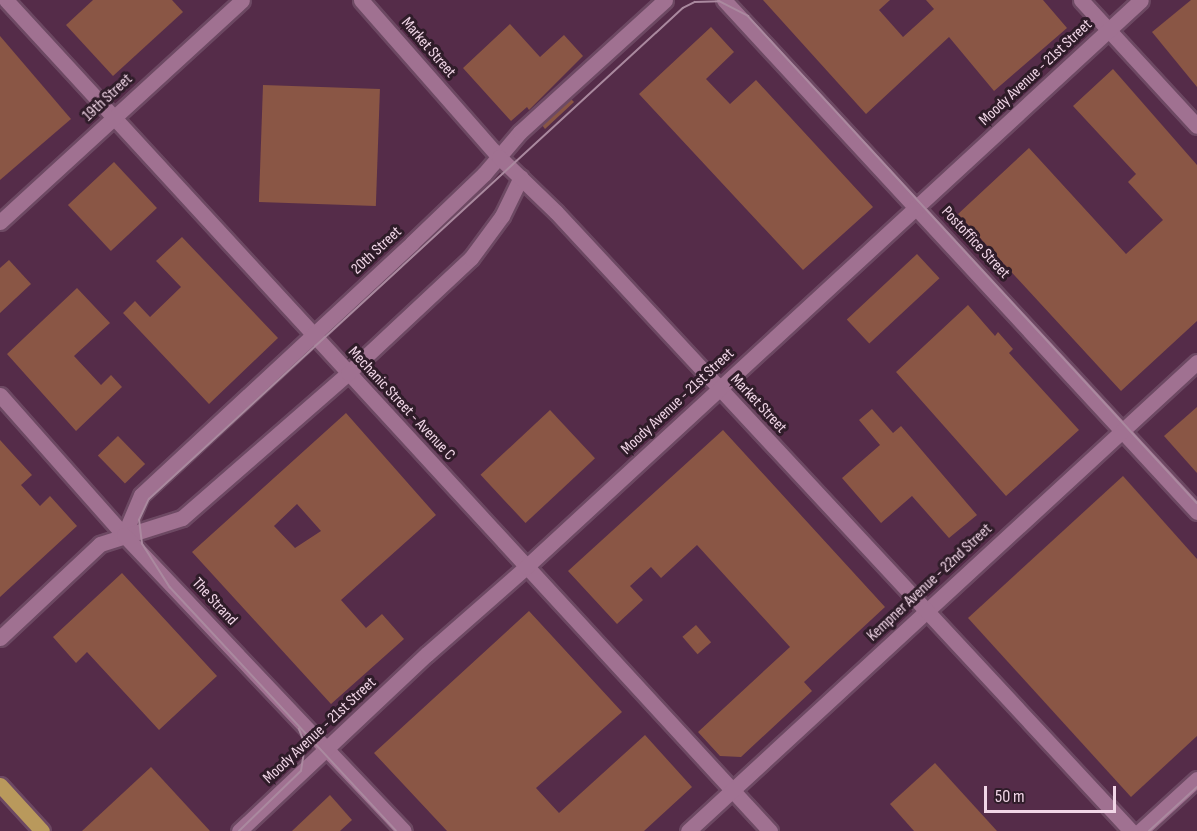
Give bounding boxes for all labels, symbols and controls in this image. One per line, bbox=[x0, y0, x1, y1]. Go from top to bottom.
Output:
street label: Market Street bbox=[397, 14, 459, 82]
street label: Moody Avenue - 21st Street bbox=[976, 16, 1096, 130]
street label: 19th Street bbox=[79, 70, 137, 126]
street label: Postoffice Street bbox=[937, 203, 1013, 283]
street label: 20th Street bbox=[348, 223, 406, 279]
street label: Mechanic Street - Avenue C bbox=[343, 343, 459, 465]
street label: Moody Avenue - 21st Street bbox=[618, 345, 738, 459]
street label: Market Street bbox=[726, 371, 790, 437]
street label: Kempner Avenue - 22nd Street bbox=[864, 520, 996, 646]
street label: The Strand bbox=[187, 574, 241, 630]
street label: Moody Avenue - 21st Street bbox=[260, 674, 380, 788]
scale bar bbox=[987, 774, 1119, 812]
text: 50 m bbox=[995, 786, 1025, 807]

